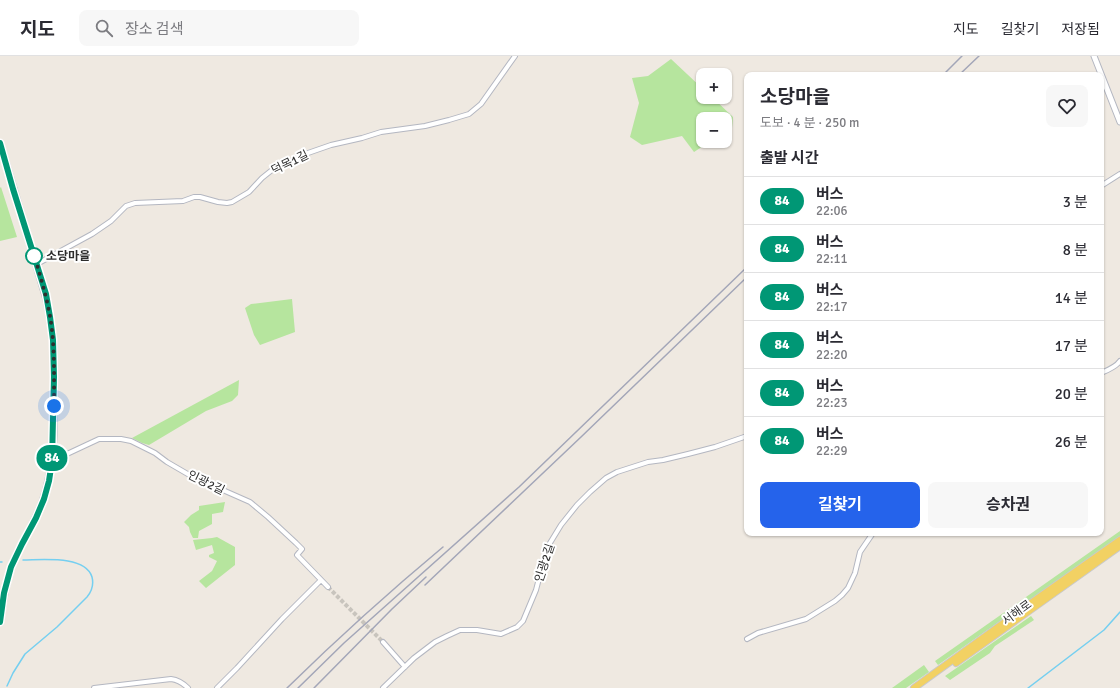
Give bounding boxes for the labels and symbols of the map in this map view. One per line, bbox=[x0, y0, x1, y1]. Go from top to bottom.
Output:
street label: 덕목1길 bbox=[269, 148, 311, 178]
marker: 소당마을 bbox=[25, 247, 43, 265]
place label: 소당마을 bbox=[46, 249, 90, 264]
your location bbox=[44, 396, 64, 416]
line badge: 84 bbox=[34, 445, 70, 471]
street label: 인광2길 bbox=[185, 468, 227, 498]
street label: 인광2길 bbox=[532, 542, 558, 584]
street label: 서해로 bbox=[999, 597, 1035, 629]

